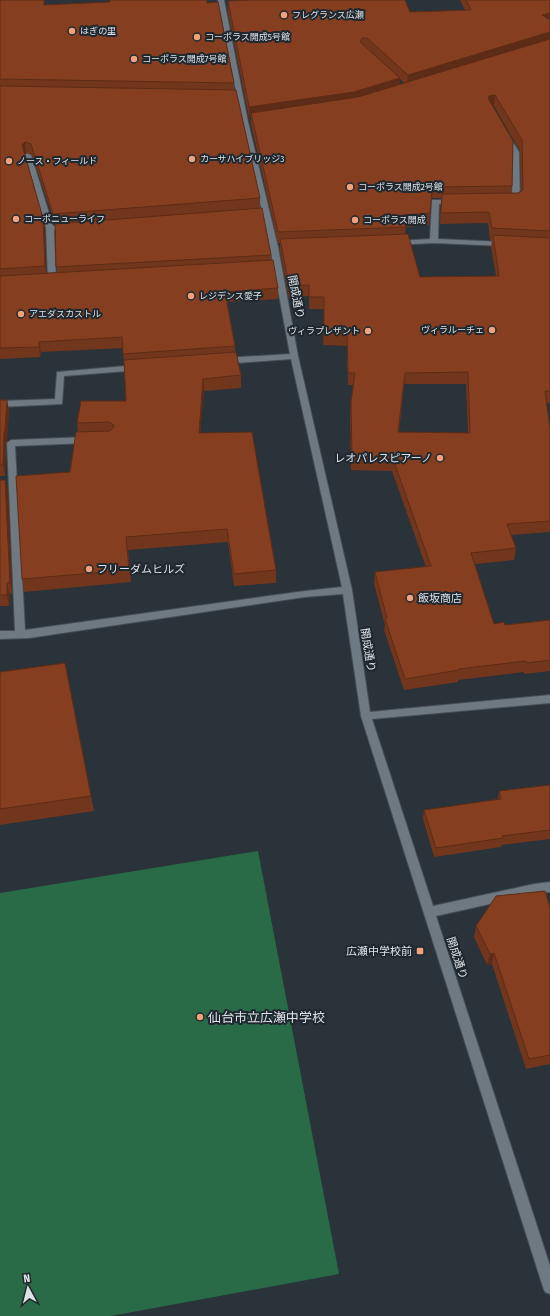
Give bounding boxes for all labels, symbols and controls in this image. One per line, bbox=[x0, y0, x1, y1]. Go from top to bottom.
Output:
marker: フレグランス広瀬 bbox=[279, 10, 289, 20]
place label: フレグランス広瀬 bbox=[292, 10, 364, 20]
marker: はぎの里 bbox=[67, 26, 77, 36]
place label: はぎの里 bbox=[80, 26, 116, 36]
marker: コーポラス開成5号館 bbox=[192, 32, 202, 42]
place label: コーポラス開成5号館 bbox=[205, 32, 290, 42]
marker: コーポラス開成7号館 bbox=[129, 54, 139, 64]
place label: コーポラス開成7号館 bbox=[142, 54, 226, 64]
marker: カーサハイブリッジ3 bbox=[187, 154, 197, 164]
place label: カーサハイブリッジ3 bbox=[200, 154, 284, 164]
marker: ノース・フィールド bbox=[4, 156, 14, 166]
place label: ノース・フィールド bbox=[17, 156, 97, 166]
marker: コーポラス開成2号館 bbox=[345, 182, 355, 192]
place label: コーポラス開成2号館 bbox=[358, 182, 443, 192]
marker: コーポニューライフ bbox=[11, 214, 21, 224]
place label: コーポニューライフ bbox=[24, 214, 105, 224]
marker: コーポラス開成 bbox=[350, 215, 360, 225]
place label: コーポラス開成 bbox=[363, 215, 426, 225]
street label: 開成通り bbox=[285, 274, 307, 320]
marker: レジデンス愛子 bbox=[186, 291, 196, 301]
place label: レジデンス愛子 bbox=[199, 291, 262, 301]
marker: アエダスカストル bbox=[16, 309, 26, 319]
place label: アエダスカストル bbox=[29, 309, 101, 319]
place label: ヴィラルーチェ bbox=[421, 325, 484, 335]
marker: ヴィラルーチェ bbox=[487, 325, 497, 335]
place label: ヴィラプレザント bbox=[288, 326, 360, 336]
marker: ヴィラプレザント bbox=[363, 326, 373, 336]
place label: レオパレスピアーノ bbox=[334, 452, 432, 465]
marker: レオパレスピアーノ bbox=[435, 453, 445, 463]
place label: フリーダムヒルズ bbox=[97, 563, 185, 576]
marker: フリーダムヒルズ bbox=[84, 564, 94, 574]
place label: 飯坂商店 bbox=[418, 592, 462, 605]
marker: 飯坂商店 bbox=[405, 593, 415, 603]
street label: 開成通り bbox=[358, 627, 378, 673]
street label: 開成通り bbox=[444, 935, 470, 981]
place label: 広瀬中学校前 bbox=[346, 945, 412, 958]
marker: 広瀬中学校前 bbox=[415, 946, 425, 956]
place label: 仙台市立広瀬中学校 bbox=[208, 1010, 325, 1025]
marker: 仙台市立広瀬中学校 bbox=[195, 1012, 205, 1022]
north arrow bbox=[8, 1268, 48, 1308]
text: N bbox=[23, 1272, 31, 1285]

